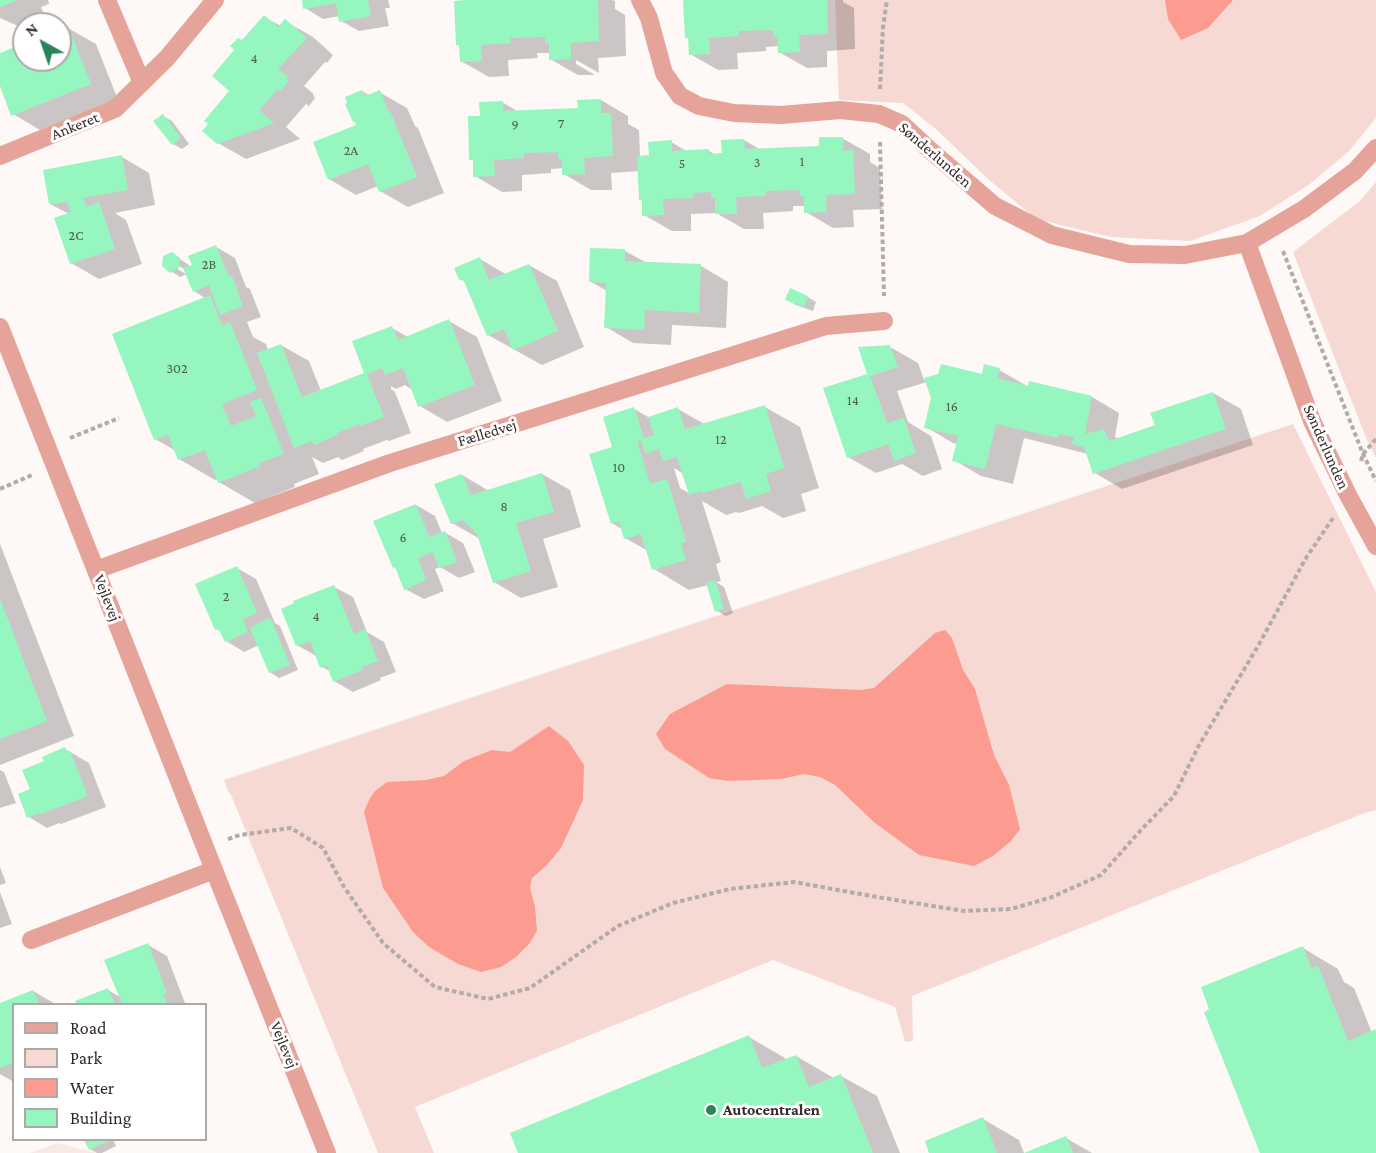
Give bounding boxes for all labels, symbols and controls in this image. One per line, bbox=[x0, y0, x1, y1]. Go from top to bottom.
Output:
north arrow bbox=[12, 12, 72, 72]
text: N bbox=[22, 19, 41, 39]
house number: 4 bbox=[250, 51, 258, 67]
street label: Ankeret bbox=[48, 108, 102, 144]
house number: 7 bbox=[558, 116, 564, 132]
house number: 9 bbox=[511, 117, 519, 133]
street label: Sønderlunden bbox=[895, 118, 975, 192]
house number: 2A bbox=[344, 143, 358, 159]
house number: 1 bbox=[800, 154, 804, 170]
house number: 3 bbox=[754, 155, 760, 171]
house number: 5 bbox=[679, 156, 685, 172]
house number: 2C bbox=[69, 228, 83, 244]
house number: 2B bbox=[202, 257, 216, 273]
house number: 302 bbox=[166, 361, 188, 377]
house number: 14 bbox=[847, 393, 859, 409]
house number: 16 bbox=[946, 399, 958, 415]
street label: Sønderlunden bbox=[1299, 402, 1353, 492]
street label: Fælledvej bbox=[455, 415, 519, 451]
house number: 12 bbox=[715, 432, 727, 448]
house number: 10 bbox=[613, 460, 625, 476]
house number: 8 bbox=[500, 499, 508, 515]
house number: 6 bbox=[399, 530, 407, 546]
street label: Vejlevej bbox=[89, 572, 125, 624]
house number: 2 bbox=[223, 589, 229, 605]
house number: 4 bbox=[312, 609, 320, 625]
legend bbox=[12, 1003, 207, 1141]
text: Road bbox=[70, 1018, 107, 1038]
street label: Vejlevej bbox=[266, 1019, 302, 1071]
text: Park bbox=[70, 1048, 102, 1068]
text: Water bbox=[70, 1078, 114, 1098]
place label: Autocentralen bbox=[723, 1100, 820, 1120]
marker: Autocentralen bbox=[704, 1103, 718, 1117]
text: Building bbox=[70, 1108, 131, 1128]

